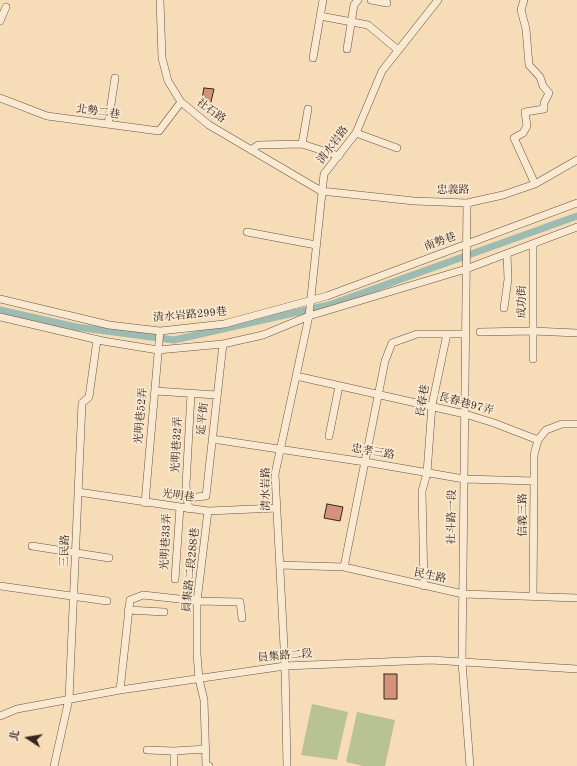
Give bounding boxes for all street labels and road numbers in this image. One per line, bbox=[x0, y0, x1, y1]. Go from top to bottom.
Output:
street label: 社石路 bbox=[194, 96, 228, 126]
street label: 北勢二巷 bbox=[75, 102, 121, 122]
street label: 清水岩路 bbox=[314, 123, 352, 167]
street label: 忠義路 bbox=[437, 183, 469, 197]
street label: 南勢巷 bbox=[422, 230, 458, 254]
street label: 成功街 bbox=[515, 286, 529, 318]
street label: 清水岩路299巷 bbox=[152, 305, 228, 325]
street label: 長春巷 bbox=[414, 384, 432, 418]
street label: 光明巷52弄 bbox=[132, 387, 150, 445]
street label: 長春巷97弄 bbox=[437, 390, 495, 418]
street label: 延平街 bbox=[195, 402, 211, 436]
street label: 光明巷32弄 bbox=[169, 416, 185, 474]
street label: 忠孝三路 bbox=[350, 442, 396, 462]
street label: 清水岩路 bbox=[259, 467, 273, 511]
street label: 光明巷 bbox=[161, 487, 195, 505]
street label: 社斗路一段 bbox=[445, 489, 459, 545]
street label: 信義三路 bbox=[516, 493, 530, 537]
street label: 光明巷33弄 bbox=[158, 513, 174, 571]
street label: 員集路二段288巷 bbox=[180, 527, 202, 613]
street label: 三民路 bbox=[58, 534, 72, 568]
street label: 民生路 bbox=[412, 566, 448, 586]
street label: 員集路二段 bbox=[257, 647, 313, 665]

